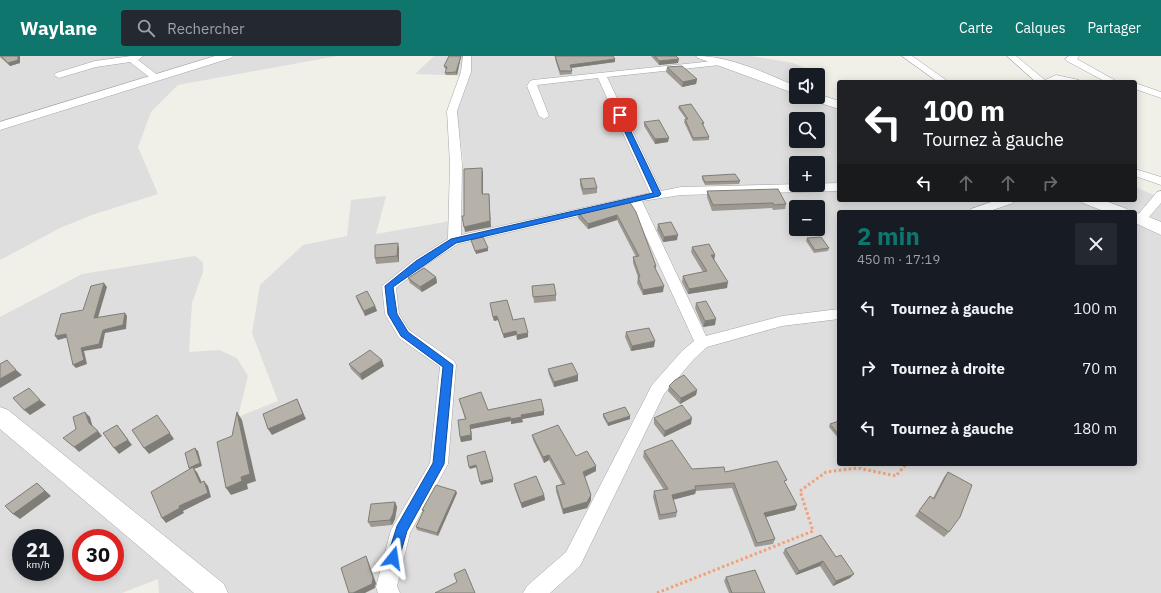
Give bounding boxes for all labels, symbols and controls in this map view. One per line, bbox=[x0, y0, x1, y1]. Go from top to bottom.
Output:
search box bbox=[121, 10, 401, 46]
text: Waylane bbox=[20, 16, 97, 40]
icon: search bbox=[135, 17, 157, 39]
text: Rechercher bbox=[167, 19, 244, 38]
text: Carte bbox=[959, 19, 993, 37]
text: Calques bbox=[1015, 19, 1065, 37]
text: Partager bbox=[1087, 19, 1141, 37]
map controls bbox=[789, 68, 825, 236]
button: sound bbox=[789, 68, 825, 104]
text: 100 m bbox=[923, 92, 1005, 129]
icon: left bbox=[857, 96, 909, 148]
pin bbox=[603, 98, 637, 132]
icon: arrive bbox=[609, 104, 631, 126]
button: search bbox=[789, 112, 825, 148]
text: Tournez à gauche bbox=[923, 128, 1064, 151]
button: + bbox=[789, 156, 825, 192]
icon: left bbox=[913, 172, 935, 194]
icon: ahead bbox=[955, 172, 977, 194]
icon: ahead bbox=[997, 172, 1019, 194]
icon: right bbox=[1039, 172, 1061, 194]
button: − bbox=[789, 200, 825, 236]
text: 2 min bbox=[857, 220, 920, 252]
button: close bbox=[1075, 223, 1117, 265]
text: 450 m · 17:19 bbox=[857, 251, 940, 268]
icon: left bbox=[857, 297, 879, 319]
text: Tournez à gauche bbox=[891, 299, 1014, 318]
text: 100 m bbox=[1073, 299, 1117, 318]
icon: right bbox=[857, 357, 879, 379]
text: Tournez à droite bbox=[891, 359, 1005, 378]
text: 70 m bbox=[1082, 359, 1117, 378]
icon: left bbox=[857, 417, 879, 439]
text: Tournez à gauche bbox=[891, 419, 1014, 438]
text: 180 m bbox=[1073, 419, 1117, 438]
speed limit sign: 30 bbox=[72, 529, 124, 581]
text: 21 bbox=[26, 536, 50, 563]
position arrow bbox=[372, 537, 414, 579]
text: km/h bbox=[26, 558, 50, 571]

